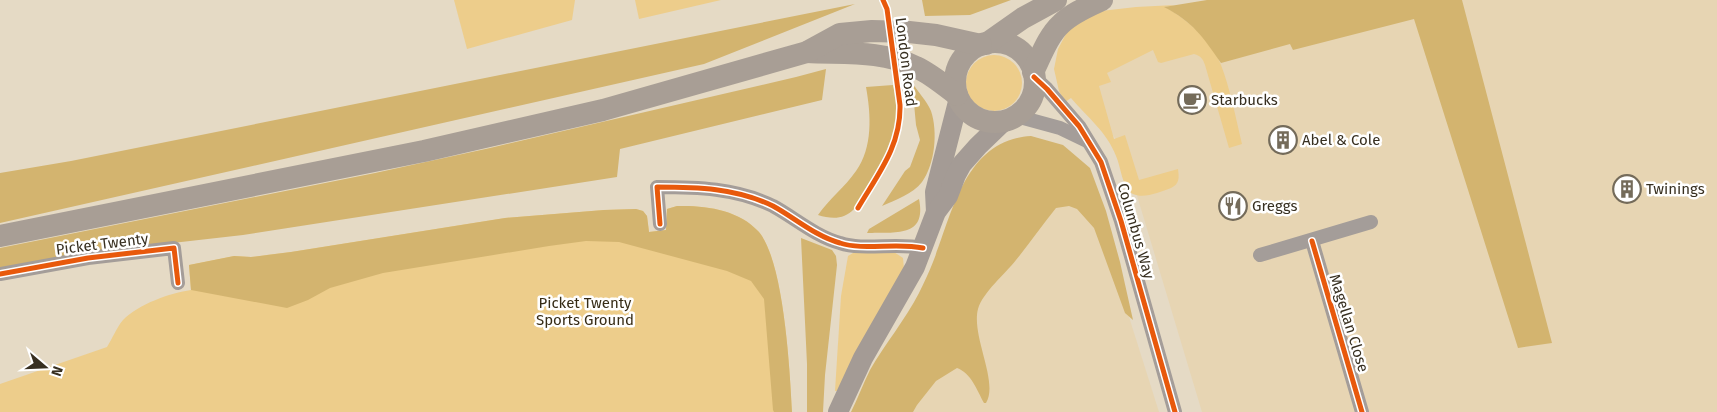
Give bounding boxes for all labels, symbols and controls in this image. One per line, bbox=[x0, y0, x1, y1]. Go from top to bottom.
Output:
street label: London Road bbox=[892, 16, 920, 108]
cafe icon: Starbucks bbox=[1177, 85, 1207, 115]
place label: Starbucks bbox=[1211, 91, 1278, 109]
building icon: Abel & Cole bbox=[1268, 125, 1298, 155]
place label: Abel & Cole bbox=[1302, 131, 1380, 149]
building icon: Twinings bbox=[1612, 174, 1642, 204]
place label: Twinings bbox=[1646, 180, 1705, 198]
street label: Columbus Way bbox=[1114, 181, 1158, 282]
restaurant icon: Greggs bbox=[1218, 191, 1248, 221]
place label: Greggs bbox=[1252, 197, 1297, 215]
street label: Picket Twenty bbox=[55, 229, 150, 259]
street label: Magellan Close bbox=[1326, 272, 1372, 374]
park label: Picket Twenty Sports Ground bbox=[536, 294, 634, 329]
north arrow bbox=[20, 342, 70, 392]
text: N bbox=[47, 364, 66, 378]

